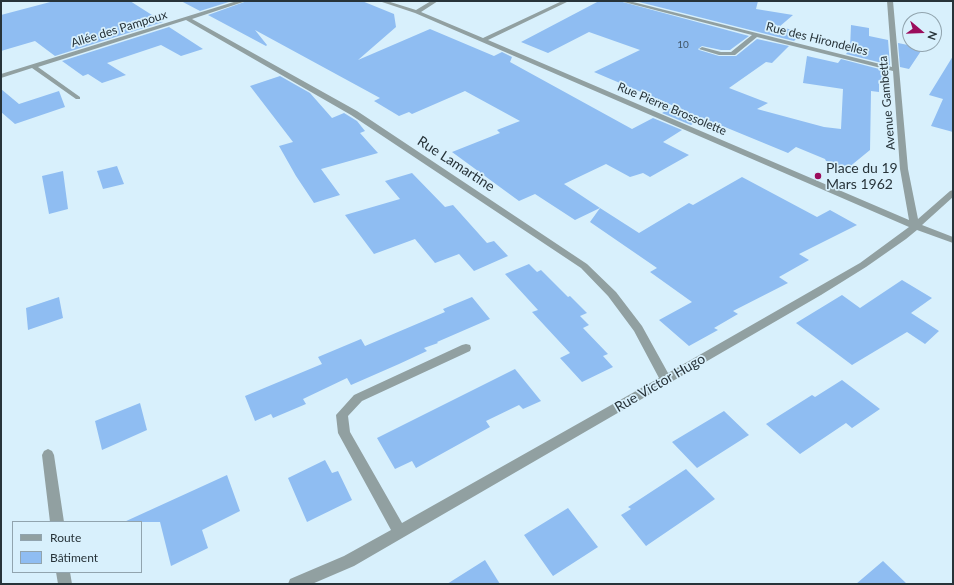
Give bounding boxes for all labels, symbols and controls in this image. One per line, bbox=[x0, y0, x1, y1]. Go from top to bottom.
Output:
street label: Allée des Pampoux bbox=[69, 8, 169, 50]
north arrow bbox=[902, 12, 942, 52]
street label: Rue des Hirondelles bbox=[765, 19, 869, 59]
text: N bbox=[925, 30, 940, 42]
house number: 10 bbox=[677, 39, 689, 51]
street label: Avenue Gambetta bbox=[876, 55, 898, 151]
street label: Rue Pierre Brossolette bbox=[615, 80, 729, 138]
street label: Rue Lamartine bbox=[414, 133, 498, 195]
place label: Place du 19 Mars 1962 bbox=[826, 160, 898, 192]
marker: Place du 19 Mars 1962 bbox=[813, 171, 823, 181]
street label: Rue Victor Hugo bbox=[612, 350, 708, 416]
legend bbox=[12, 521, 142, 573]
text: Route bbox=[50, 530, 81, 545]
text: Bâtiment bbox=[50, 550, 98, 565]

